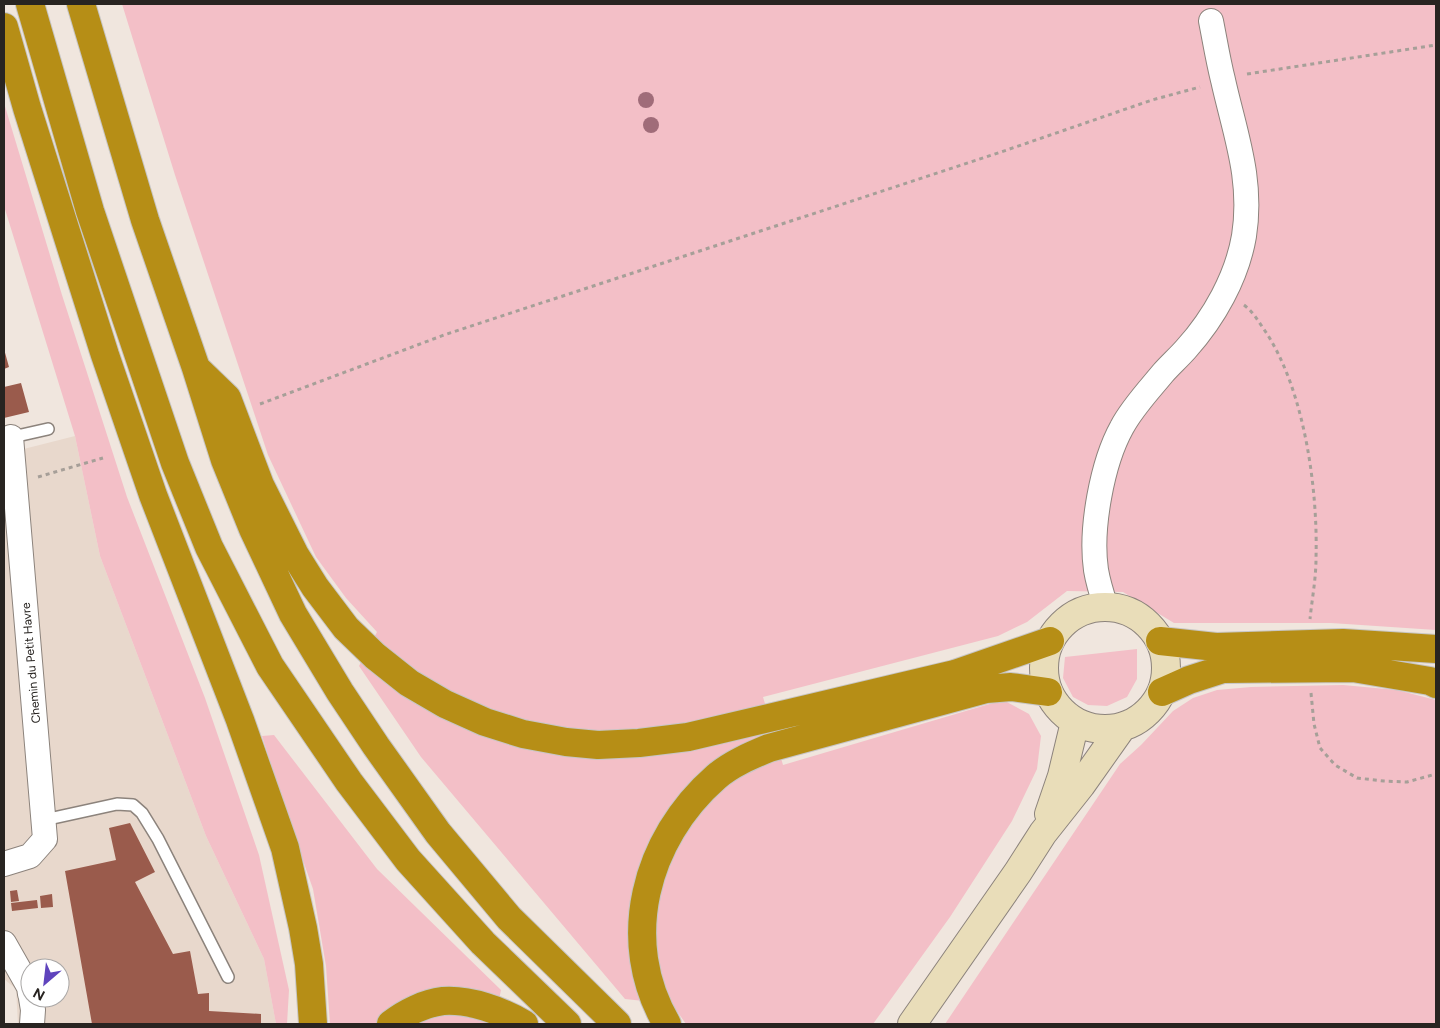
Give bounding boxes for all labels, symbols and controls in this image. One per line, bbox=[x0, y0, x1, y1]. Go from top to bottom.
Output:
street label: Chemin du Petit Havre bbox=[19, 602, 43, 724]
north arrow bbox=[20, 958, 70, 1008]
text: N bbox=[30, 984, 48, 1004]

